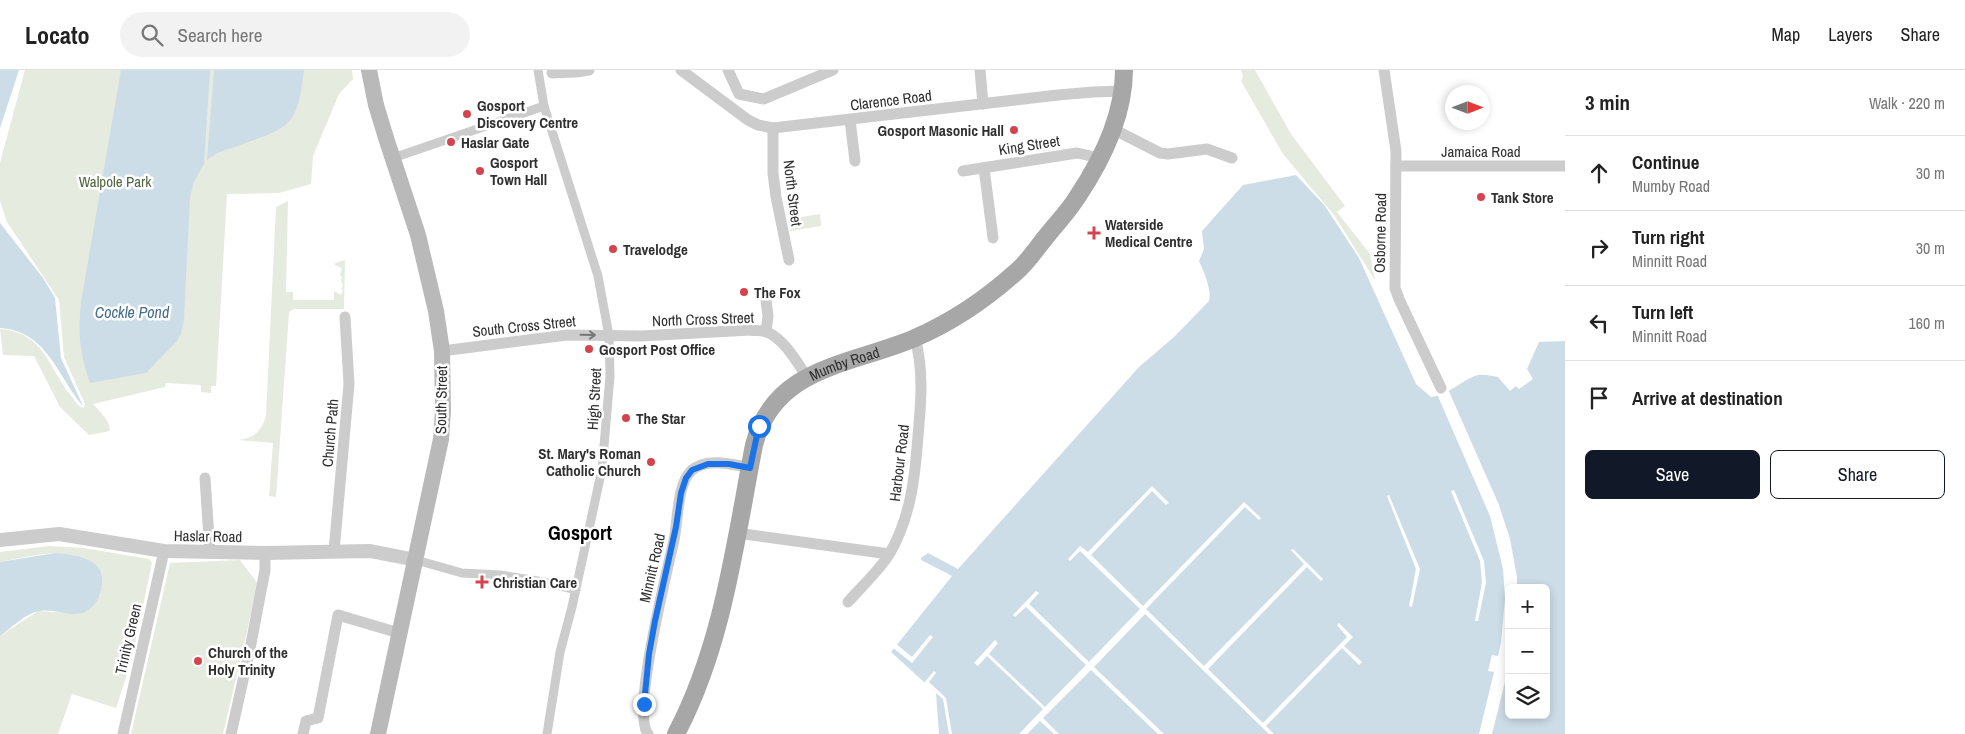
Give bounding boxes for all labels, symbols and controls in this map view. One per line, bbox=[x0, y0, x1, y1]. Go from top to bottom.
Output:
search box bbox=[120, 12, 470, 57]
text: Locato bbox=[25, 19, 90, 51]
icon: search bbox=[138, 21, 166, 49]
text: Search here bbox=[178, 22, 262, 48]
text: Map bbox=[1772, 22, 1800, 47]
text: Layers bbox=[1828, 22, 1873, 47]
text: Share bbox=[1901, 22, 1940, 47]
street label: Clarence Road bbox=[849, 85, 933, 115]
north arrow bbox=[1445, 85, 1490, 130]
text: 3 min bbox=[1585, 88, 1630, 117]
text: Walk · 220 m bbox=[1869, 92, 1945, 114]
place label: Gosport Discovery Centre bbox=[477, 95, 578, 133]
marker: Gosport Discovery Centre bbox=[461, 108, 473, 120]
place label: Gosport Masonic Hall bbox=[878, 120, 1004, 141]
marker: Gosport Masonic Hall bbox=[1008, 124, 1020, 136]
street label: King Street bbox=[997, 130, 1062, 160]
place label: Haslar Gate bbox=[461, 132, 530, 153]
marker: Haslar Gate bbox=[445, 136, 457, 148]
street label: Jamaica Road bbox=[1441, 141, 1521, 162]
text: Continue bbox=[1632, 149, 1700, 175]
place label: Gosport Town Hall bbox=[490, 152, 547, 190]
street label: North Street bbox=[779, 159, 808, 228]
icon: ahead bbox=[1585, 159, 1613, 187]
text: 30 m bbox=[1916, 162, 1945, 184]
marker: Gosport Town Hall bbox=[474, 165, 486, 177]
park label: Walpole Park bbox=[79, 171, 152, 192]
text: Mumby Road bbox=[1632, 175, 1710, 197]
place label: Tank Store bbox=[1491, 187, 1554, 208]
marker: Tank Store bbox=[1475, 191, 1487, 203]
street label: Osborne Road bbox=[1369, 193, 1391, 273]
place label: Waterside Medical Centre bbox=[1105, 214, 1193, 252]
text: Turn right bbox=[1632, 224, 1704, 250]
marker: Waterside Medical Centre bbox=[1087, 226, 1101, 240]
icon: right bbox=[1585, 234, 1613, 262]
text: 30 m bbox=[1916, 237, 1945, 259]
place label: Travelodge bbox=[623, 239, 688, 260]
marker: Travelodge bbox=[607, 243, 619, 255]
text: Minnitt Road bbox=[1632, 250, 1707, 272]
place label: The Fox bbox=[754, 282, 801, 303]
marker: The Fox bbox=[738, 286, 750, 298]
text: Turn left bbox=[1632, 299, 1693, 325]
water label: Cockle Pond bbox=[95, 301, 170, 323]
street label: North Cross Street bbox=[652, 307, 755, 331]
icon: left bbox=[1585, 309, 1613, 337]
street label: South Cross Street bbox=[471, 310, 577, 342]
text: 160 m bbox=[1909, 312, 1945, 334]
text: Minnitt Road bbox=[1632, 325, 1707, 347]
one-way arrow bbox=[580, 330, 596, 340]
place label: Gosport Post Office bbox=[599, 339, 715, 360]
street label: Mumby Road bbox=[805, 341, 882, 385]
marker: Gosport Post Office bbox=[583, 343, 595, 355]
street label: South Street bbox=[430, 365, 452, 434]
street label: High Street bbox=[582, 367, 606, 431]
icon: arrive bbox=[1585, 384, 1613, 412]
text: Arrive at destination bbox=[1632, 385, 1783, 411]
street label: Church Path bbox=[317, 398, 343, 468]
place label: The Star bbox=[636, 408, 685, 429]
marker: The Star bbox=[620, 412, 632, 424]
route start bbox=[748, 415, 771, 438]
street label: Harbour Road bbox=[884, 423, 914, 503]
place label: St. Mary's Roman Catholic Church bbox=[538, 443, 641, 481]
button: Save bbox=[1585, 450, 1760, 499]
button: Share bbox=[1770, 450, 1945, 499]
marker: St. Mary's Roman Catholic Church bbox=[645, 456, 657, 468]
district label: Gosport bbox=[548, 519, 612, 546]
street label: Haslar Road bbox=[174, 525, 242, 547]
street label: Minnitt Road bbox=[634, 531, 670, 605]
place label: Christian Care bbox=[493, 572, 577, 593]
marker: Christian Care bbox=[475, 575, 489, 589]
map controls bbox=[1505, 584, 1550, 719]
button: + bbox=[1505, 584, 1550, 629]
street label: Trinity Green bbox=[110, 602, 146, 676]
button: − bbox=[1505, 629, 1550, 674]
place label: Church of the Holy Trinity bbox=[208, 642, 288, 680]
marker: Church of the Holy Trinity bbox=[192, 655, 204, 667]
button: layers bbox=[1505, 674, 1550, 719]
route end bbox=[633, 693, 656, 716]

